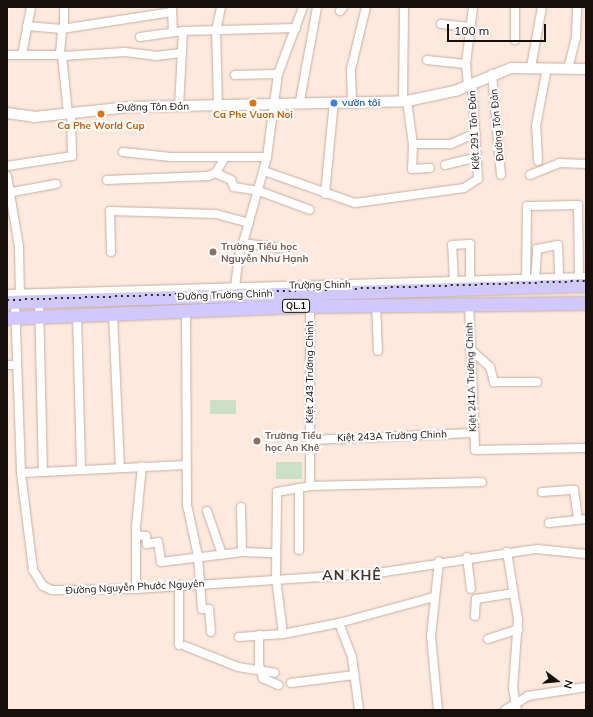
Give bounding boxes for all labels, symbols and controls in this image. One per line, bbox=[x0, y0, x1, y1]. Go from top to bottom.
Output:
scale bar bbox=[449, 16, 548, 42]
text: 100 m bbox=[454, 23, 489, 38]
street label: Đường Tôn Đản bbox=[488, 88, 506, 162]
street label: Kiệt 291 Tôn Đản bbox=[466, 90, 482, 170]
place label: vườn tôi bbox=[342, 97, 380, 109]
marker: Ca Phe Vuon Noi bbox=[248, 98, 258, 108]
marker: vườn tôi bbox=[329, 98, 339, 108]
street label: Đường Tôn Đản bbox=[117, 100, 189, 114]
marker: Ca Phe World Cup bbox=[96, 109, 106, 119]
place label: Ca Phe Vuon Noi bbox=[213, 109, 293, 121]
place label: Ca Phe World Cup bbox=[57, 120, 145, 132]
place label: Trường Tiểu học Nguyễn Như Hạnh bbox=[221, 240, 309, 264]
marker: Trường Tiểu học Nguyễn Như Hạnh bbox=[208, 247, 218, 257]
street label: Trường Chinh bbox=[289, 278, 351, 292]
street label: Đường Trường Chinh bbox=[177, 287, 273, 303]
road number: QL.1 bbox=[282, 299, 310, 313]
street label: Kiệt 243 Trường Chinh bbox=[304, 321, 316, 423]
street label: Kiệt 241A Trường Chinh bbox=[463, 322, 479, 432]
street label: Kiệt 243A Trường Chinh bbox=[337, 428, 447, 444]
place label: Trường Tiểu học An Khê bbox=[265, 429, 321, 452]
marker: Trường Tiểu học An Khê bbox=[252, 436, 262, 446]
district label: AN KHÊ bbox=[322, 567, 382, 583]
street label: Đường Nguyễn Phước Nguyên bbox=[65, 577, 205, 597]
north arrow bbox=[537, 661, 577, 701]
text: N bbox=[561, 678, 576, 690]

